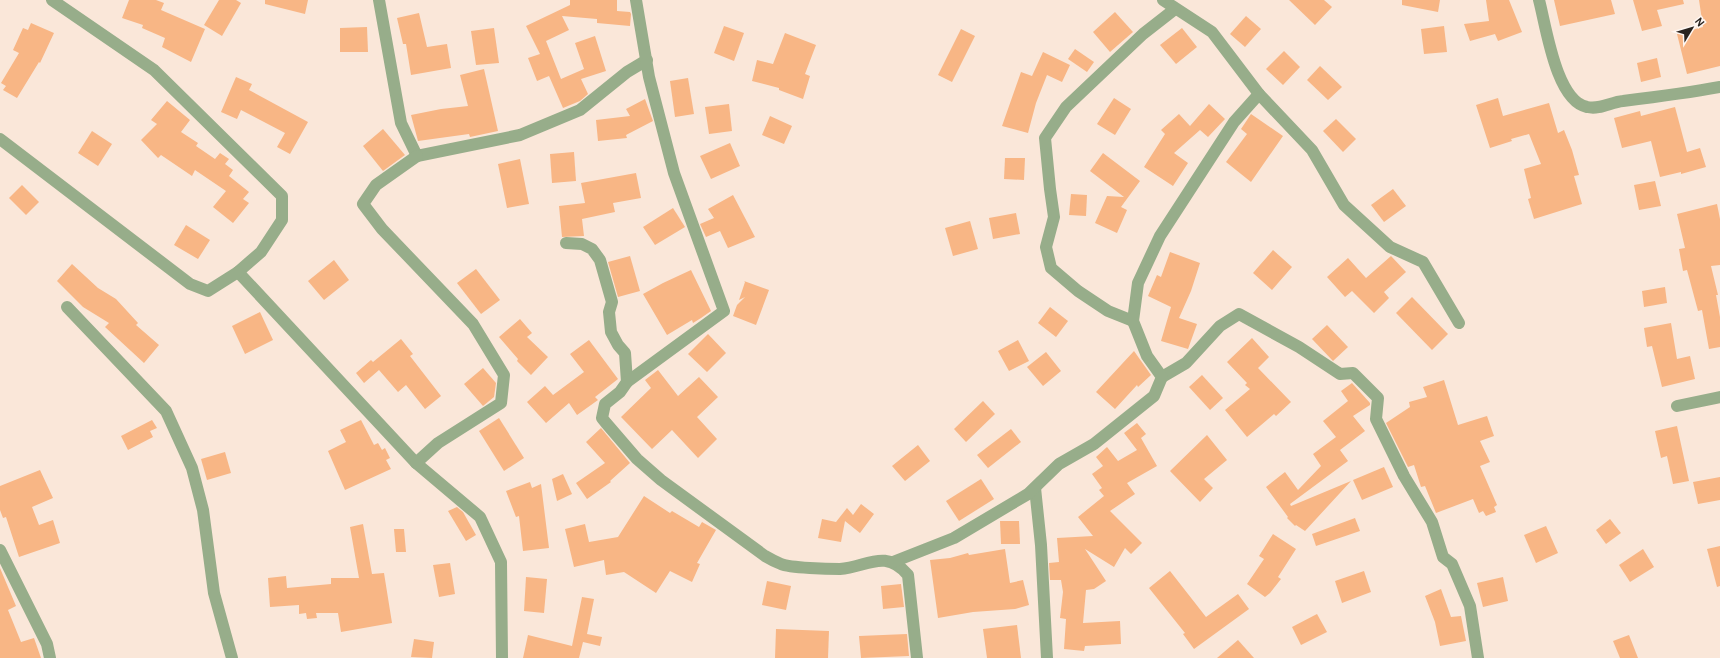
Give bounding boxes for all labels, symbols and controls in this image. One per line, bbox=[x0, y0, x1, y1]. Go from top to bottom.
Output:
north arrow bbox=[1672, 8, 1712, 48]
text: N bbox=[1691, 15, 1707, 30]

